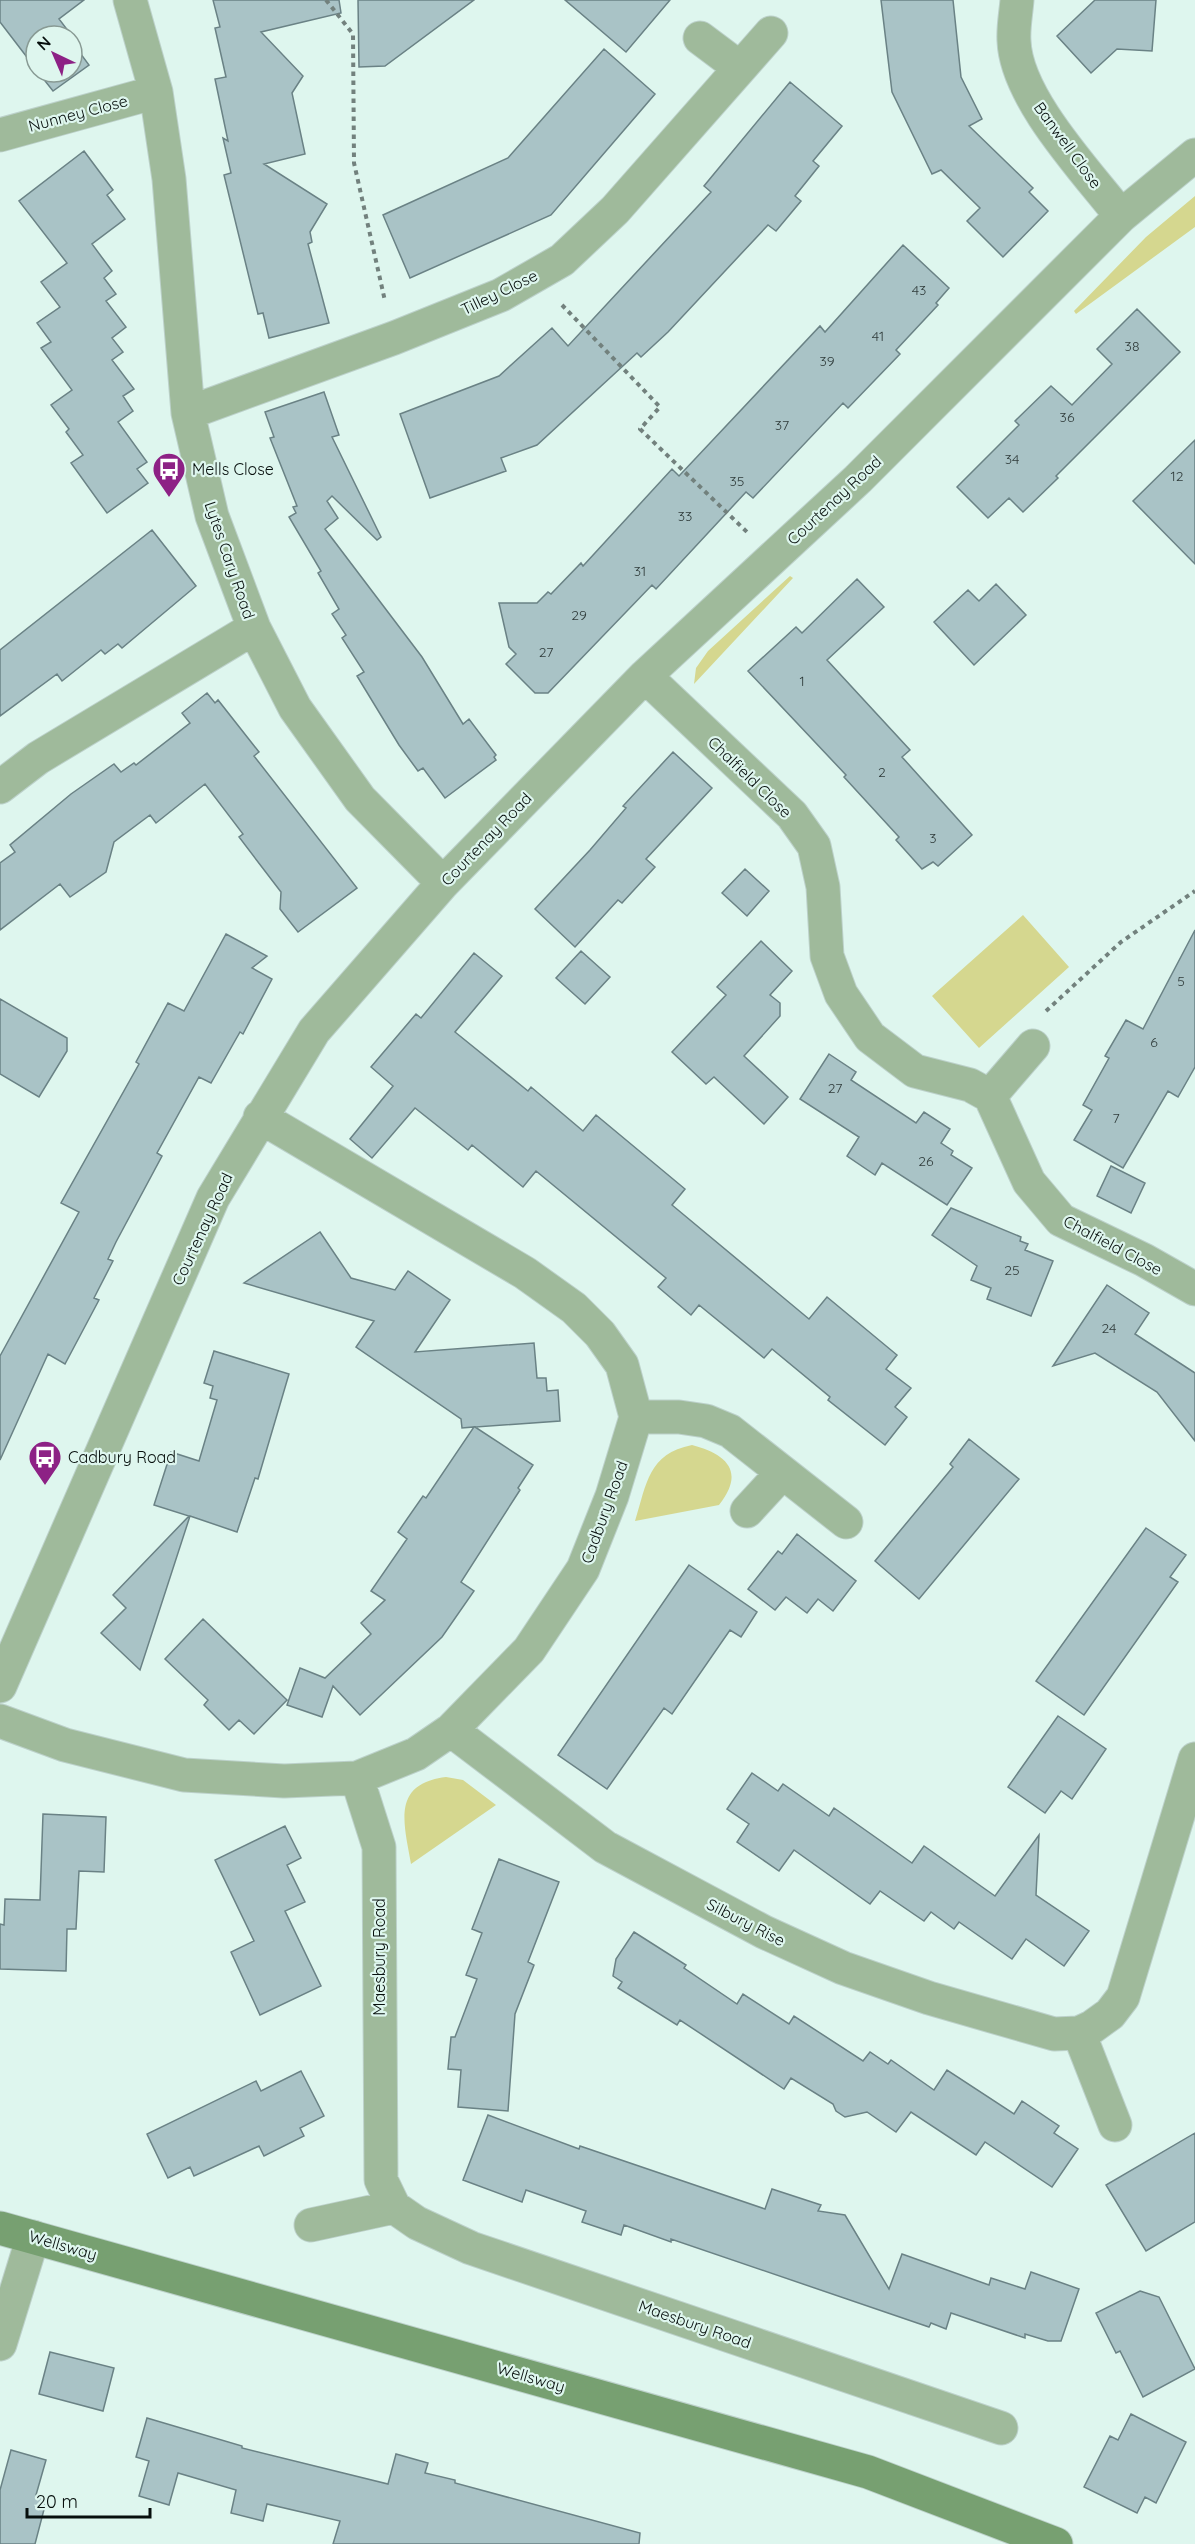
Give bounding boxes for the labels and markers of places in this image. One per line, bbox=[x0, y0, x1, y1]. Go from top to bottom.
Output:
bus stop icon: Mells Close bbox=[151, 451, 187, 498]
place label: Mells Close bbox=[192, 459, 274, 479]
bus stop icon: Cadbury Road bbox=[27, 1439, 63, 1486]
place label: Cadbury Road bbox=[68, 1447, 176, 1467]

